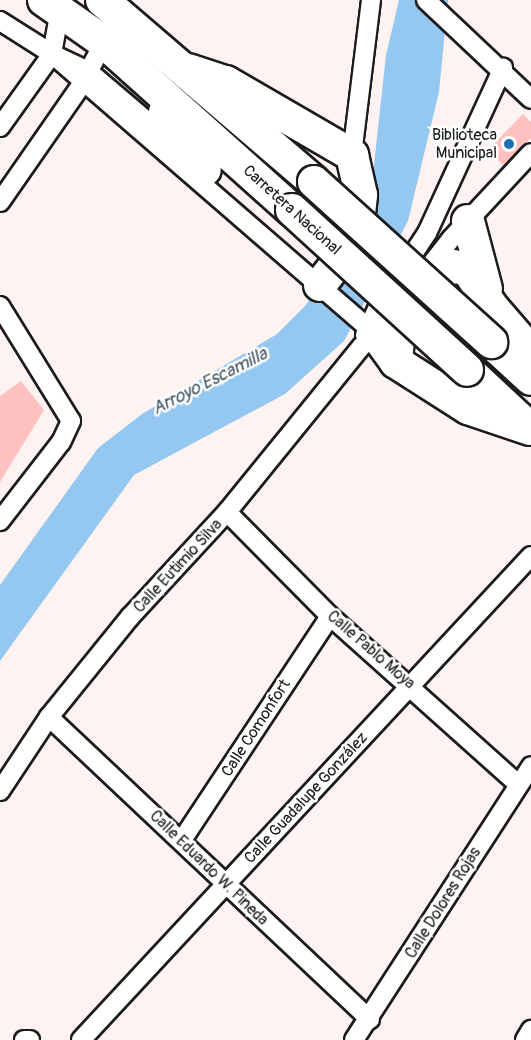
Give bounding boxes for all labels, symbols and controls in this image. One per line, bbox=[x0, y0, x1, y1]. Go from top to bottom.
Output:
place label: Biblioteca Municipal bbox=[432, 125, 497, 163]
marker: Biblioteca Municipal bbox=[502, 137, 516, 151]
street label: Carretera Nacional bbox=[239, 161, 345, 259]
water label: Arroyo Escamilla bbox=[149, 344, 271, 420]
street label: Calle Eutimio Silva bbox=[130, 515, 226, 617]
street label: Calle Pablo Moya bbox=[323, 607, 419, 693]
street label: Calle Comonfort bbox=[217, 676, 295, 780]
street label: Calle Guadalupe González bbox=[240, 728, 372, 868]
street label: Calle Eduardo W. Pineda bbox=[146, 806, 272, 930]
street label: Calle Dolores Rojas bbox=[401, 844, 485, 962]

